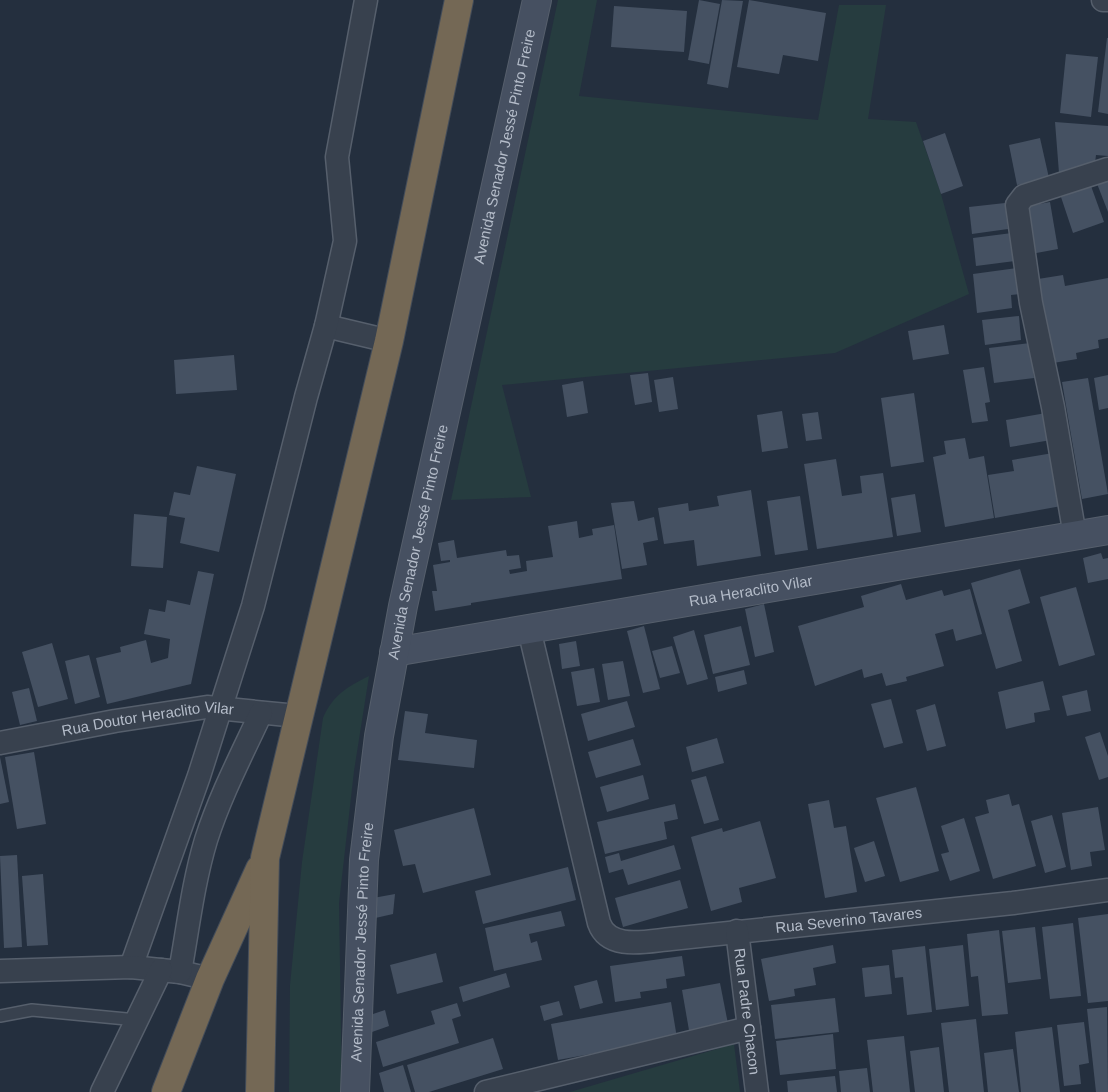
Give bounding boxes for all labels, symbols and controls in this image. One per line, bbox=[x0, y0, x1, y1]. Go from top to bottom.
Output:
street label: Avenida Senador Jessé Pinto Freire bbox=[470, 27, 538, 265]
street label: Avenida Senador Jessé Pinto Freire bbox=[384, 423, 451, 661]
street label: Rua Heraclito Vilar bbox=[688, 572, 814, 609]
street label: Rua Doutor Heraclito Vilar bbox=[60, 698, 235, 739]
street label: Avenida Senador Jessé Pinto Freire bbox=[347, 821, 376, 1062]
street label: Rua Severino Tavares bbox=[774, 904, 923, 936]
street label: Rua Padre Chacon bbox=[731, 947, 764, 1076]

